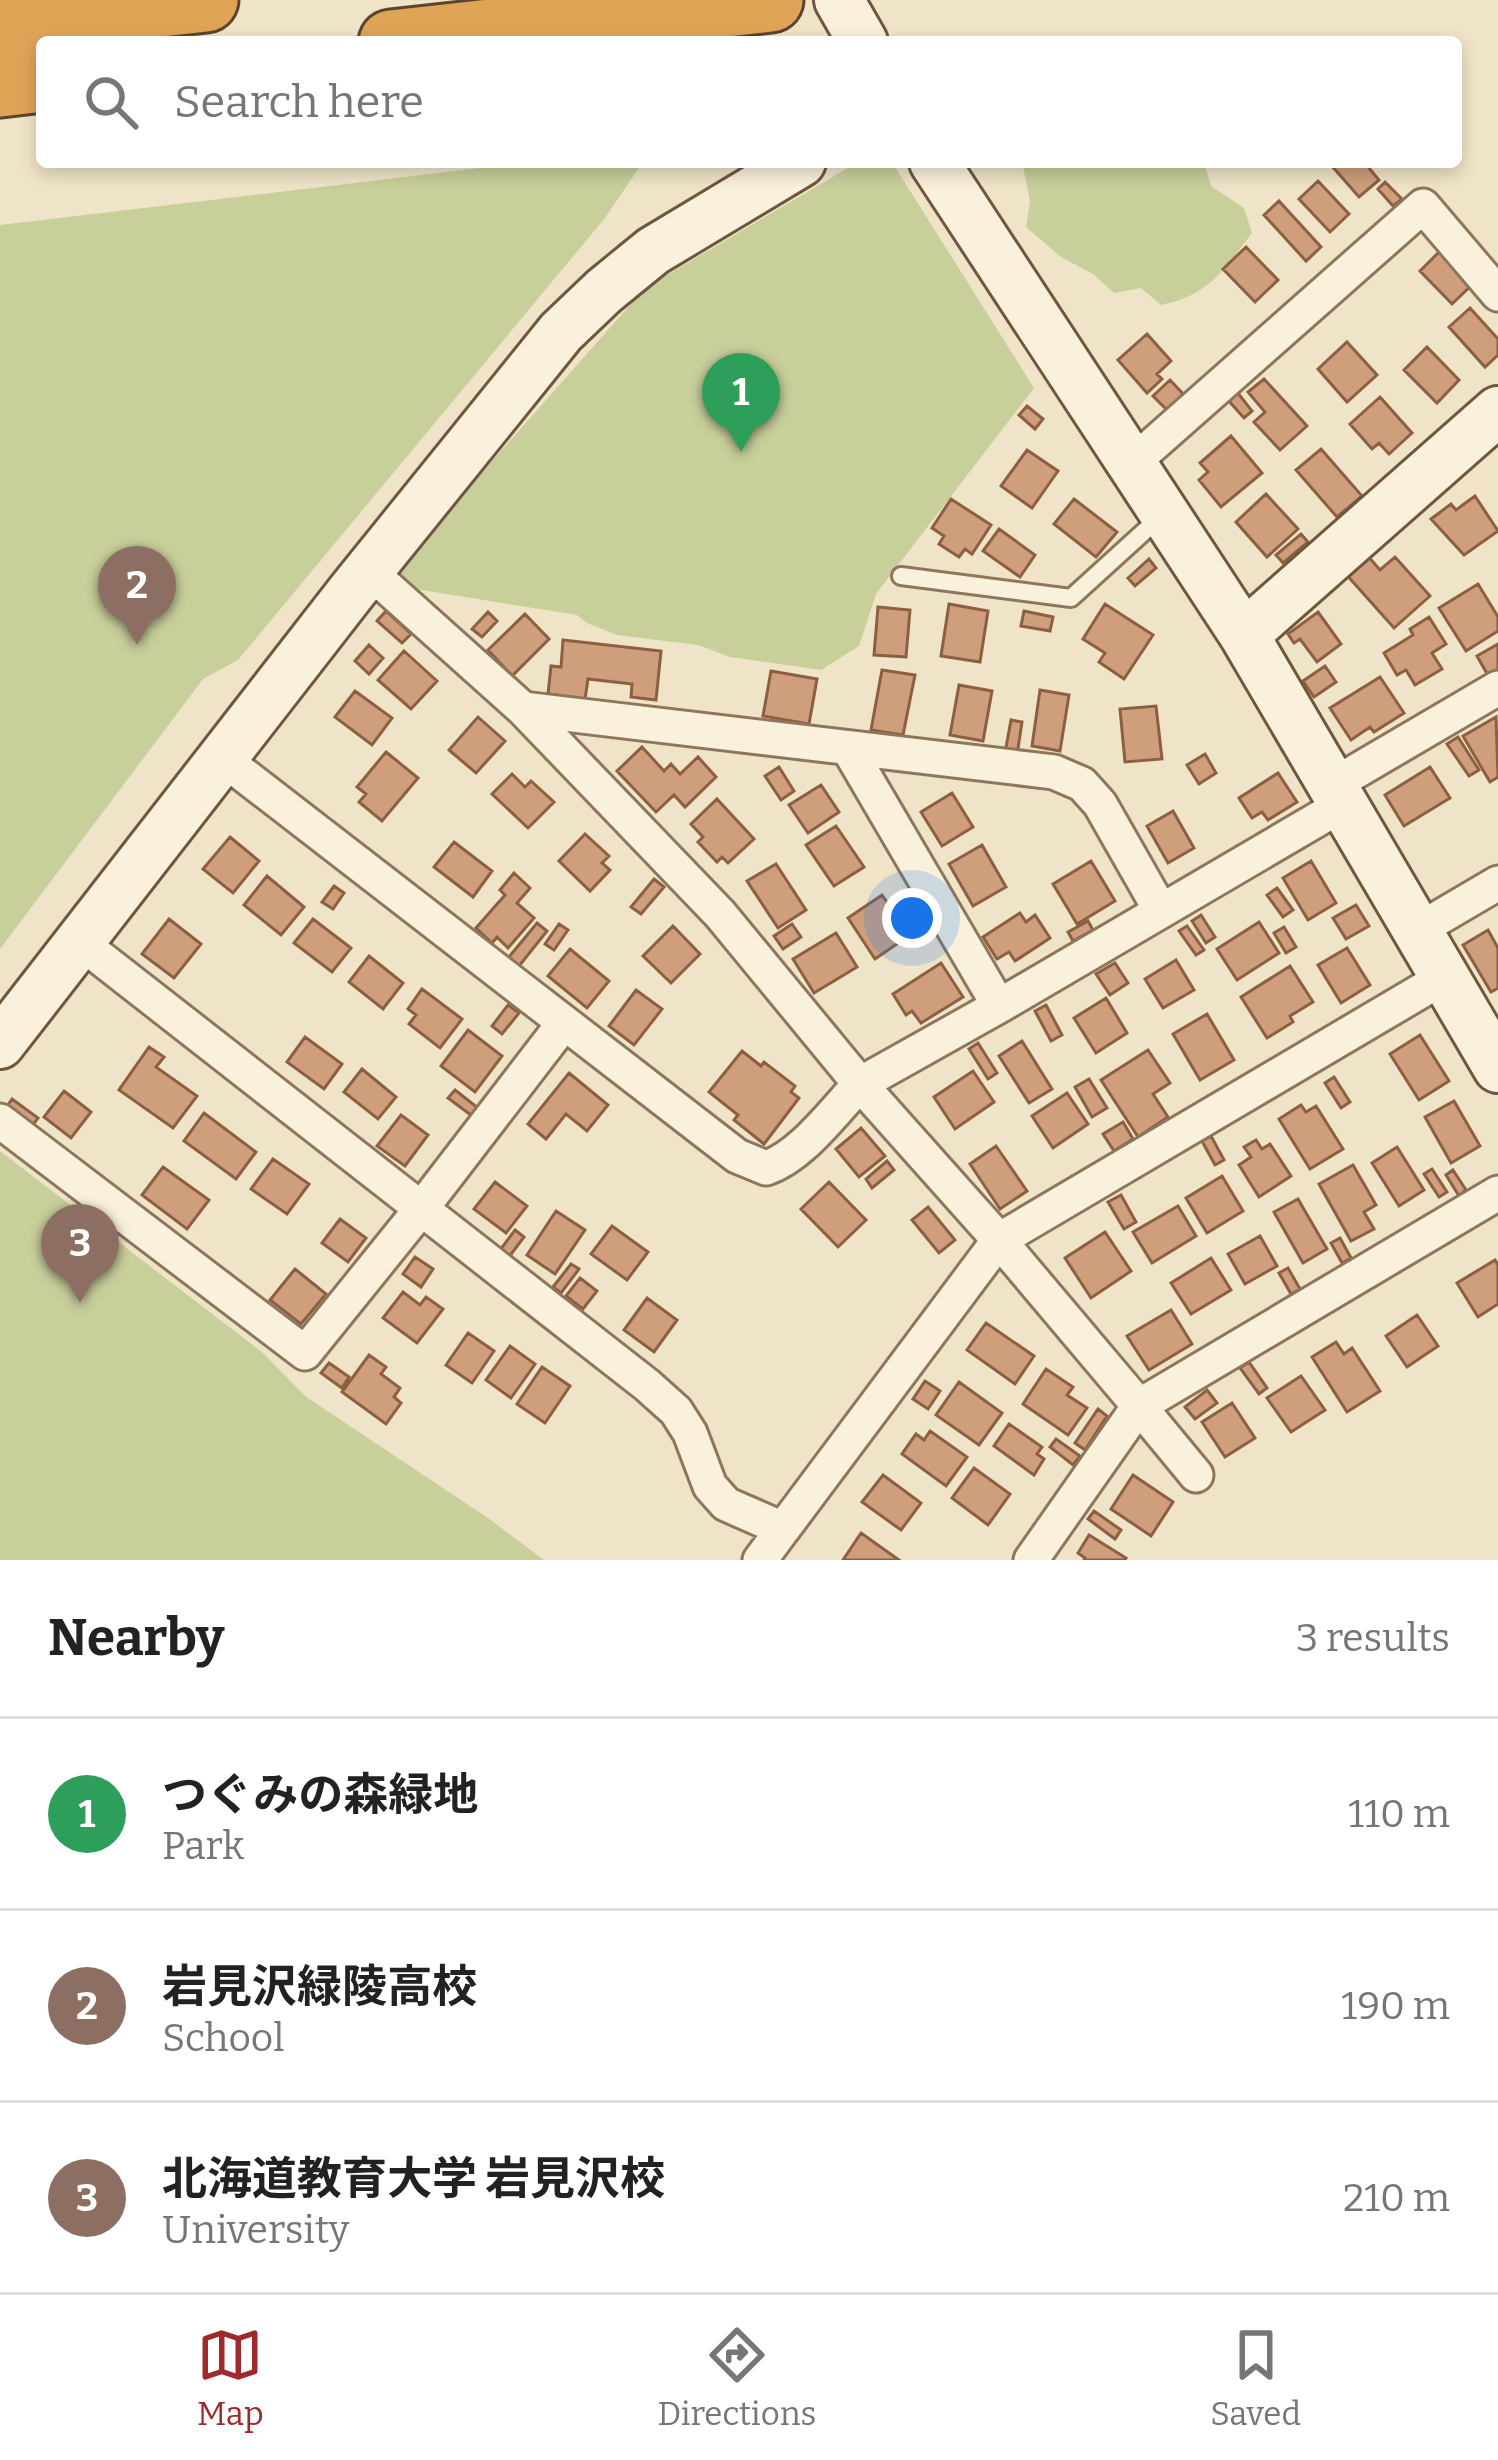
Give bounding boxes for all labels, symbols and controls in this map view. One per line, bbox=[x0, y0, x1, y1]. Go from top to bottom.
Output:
search box bbox=[36, 36, 1462, 168]
icon: search bbox=[78, 69, 144, 135]
text: Search here bbox=[174, 75, 424, 129]
pin: 1 bbox=[702, 353, 780, 452]
pin: 2 bbox=[98, 546, 176, 645]
your location bbox=[882, 888, 942, 948]
pin: 3 bbox=[41, 1204, 119, 1303]
text: Nearby bbox=[48, 1607, 224, 1669]
text: 3 results bbox=[1296, 1615, 1450, 1661]
text: つぐみの森緑地 bbox=[162, 1768, 478, 1822]
text: 1 bbox=[79, 1791, 95, 1837]
text: 110 m bbox=[1348, 1791, 1450, 1837]
text: Park bbox=[162, 1823, 244, 1869]
text: 岩見沢緑陵高校 bbox=[162, 1960, 477, 2014]
text: 2 bbox=[76, 1983, 98, 2029]
text: 190 m bbox=[1341, 1983, 1450, 2029]
text: School bbox=[162, 2015, 285, 2061]
text: 北海道教育大学 岩見沢校 bbox=[162, 2152, 665, 2206]
text: 3 bbox=[76, 2175, 98, 2221]
text: 210 m bbox=[1343, 2175, 1450, 2221]
text: University bbox=[162, 2207, 349, 2253]
tab: Map bbox=[197, 2322, 264, 2434]
tab: Directions bbox=[658, 2322, 816, 2434]
tab: Saved bbox=[1210, 2322, 1301, 2434]

